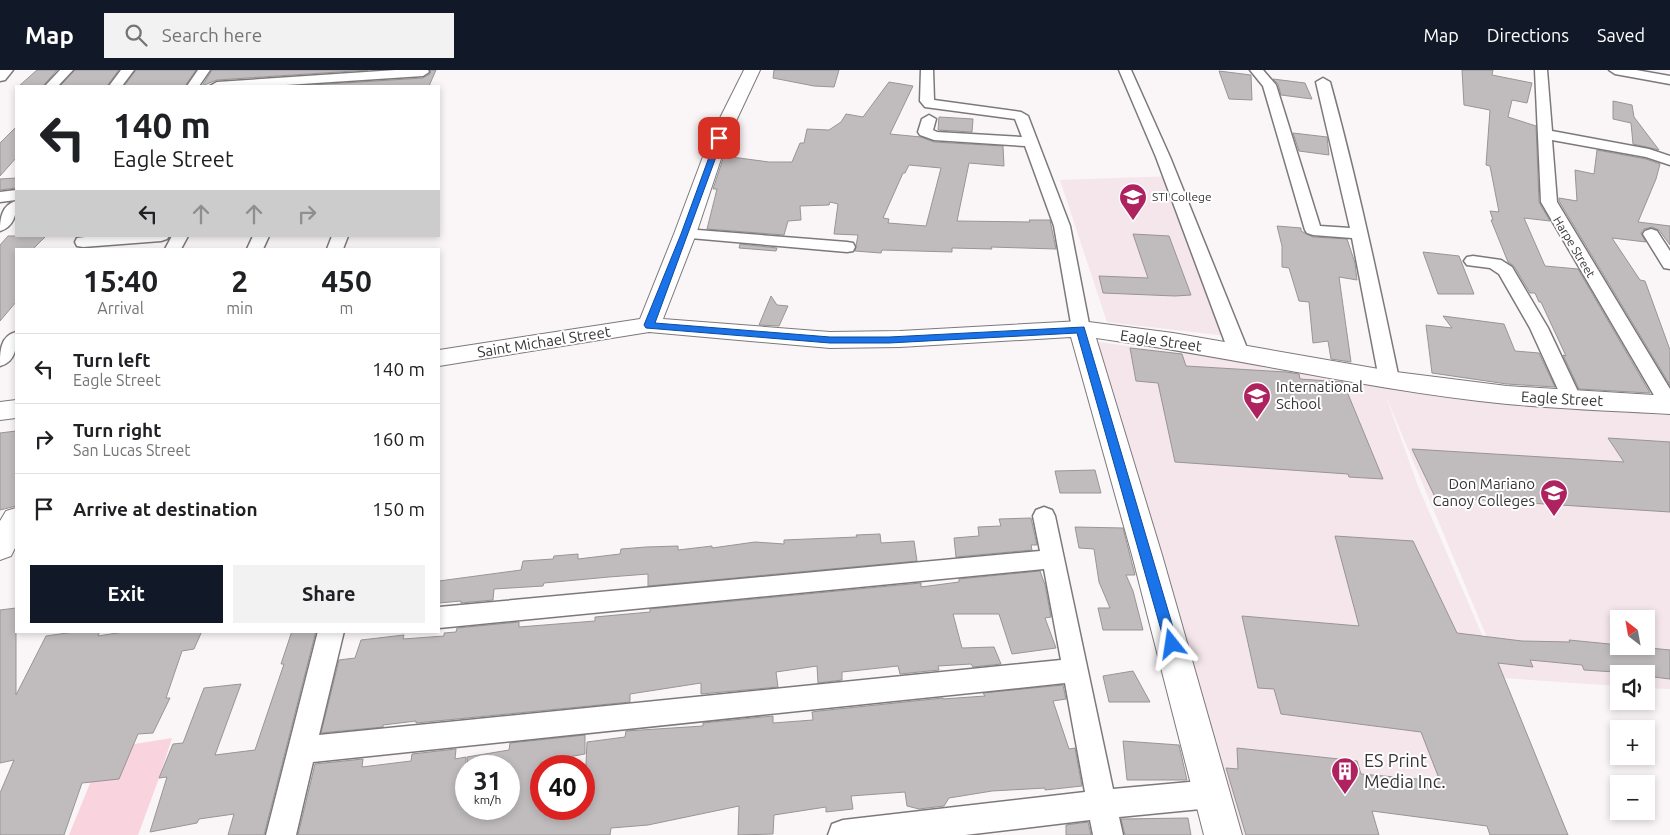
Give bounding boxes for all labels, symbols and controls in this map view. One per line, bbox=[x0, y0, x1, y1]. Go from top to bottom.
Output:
search box bbox=[104, 13, 454, 58]
icon: search bbox=[122, 21, 150, 49]
text: Map bbox=[25, 22, 74, 49]
text: Search here bbox=[162, 24, 262, 46]
text: Map bbox=[1423, 25, 1459, 45]
text: Directions bbox=[1487, 25, 1569, 45]
text: Saved bbox=[1597, 25, 1645, 45]
icon: left bbox=[30, 105, 95, 170]
text: 140 m bbox=[113, 105, 211, 145]
pin bbox=[698, 117, 740, 159]
icon: arrive bbox=[705, 124, 733, 152]
text: Eagle Street bbox=[113, 146, 234, 171]
school or university icon: STI College bbox=[1118, 182, 1148, 221]
place label: STI College bbox=[1152, 190, 1212, 203]
icon: left bbox=[134, 200, 162, 228]
icon: ahead bbox=[187, 200, 215, 228]
icon: ahead bbox=[240, 200, 268, 228]
icon: right bbox=[293, 200, 321, 228]
street label: Harpe Street bbox=[1551, 214, 1598, 280]
text: 15:40 bbox=[83, 264, 158, 298]
text: 2 bbox=[231, 264, 248, 298]
text: 450 bbox=[321, 264, 372, 298]
text: Arrival bbox=[97, 299, 144, 317]
text: min bbox=[226, 299, 253, 317]
text: m bbox=[340, 299, 353, 317]
street label: Saint Michael Street bbox=[476, 323, 612, 360]
street label: Eagle Street bbox=[1119, 326, 1203, 355]
text: Turn left bbox=[73, 349, 151, 371]
icon: left bbox=[30, 355, 58, 383]
text: 140 m bbox=[372, 358, 425, 380]
text: Eagle Street bbox=[73, 371, 161, 389]
place label: International School bbox=[1276, 378, 1363, 412]
school or university icon: International School bbox=[1242, 381, 1272, 420]
street label: Eagle Street bbox=[1521, 388, 1604, 409]
text: Turn right bbox=[73, 419, 161, 441]
icon: right bbox=[30, 425, 58, 453]
text: 160 m bbox=[372, 428, 425, 450]
text: San Lucas Street bbox=[73, 441, 191, 459]
place label: Don Mariano Canoy Colleges bbox=[1433, 475, 1535, 509]
school or university icon: Don Mariano Canoy Colleges bbox=[1539, 478, 1569, 517]
icon: arrive bbox=[30, 495, 58, 523]
text: Arrive at destination bbox=[73, 498, 258, 520]
text: 150 m bbox=[372, 498, 425, 520]
button: Exit bbox=[30, 565, 223, 623]
button: Share bbox=[233, 565, 425, 623]
north arrow bbox=[1610, 610, 1655, 655]
map controls bbox=[1610, 610, 1655, 820]
position arrow bbox=[1145, 617, 1197, 669]
button: sound bbox=[1610, 665, 1655, 710]
button: + bbox=[1610, 720, 1655, 765]
place label: ES Print Media Inc. bbox=[1364, 750, 1446, 791]
speed limit sign: 40 bbox=[530, 755, 595, 820]
building icon: ES Print Media Inc. bbox=[1330, 756, 1360, 795]
text: 31 bbox=[473, 767, 502, 795]
button: − bbox=[1610, 775, 1655, 820]
text: km/h bbox=[474, 793, 501, 806]

